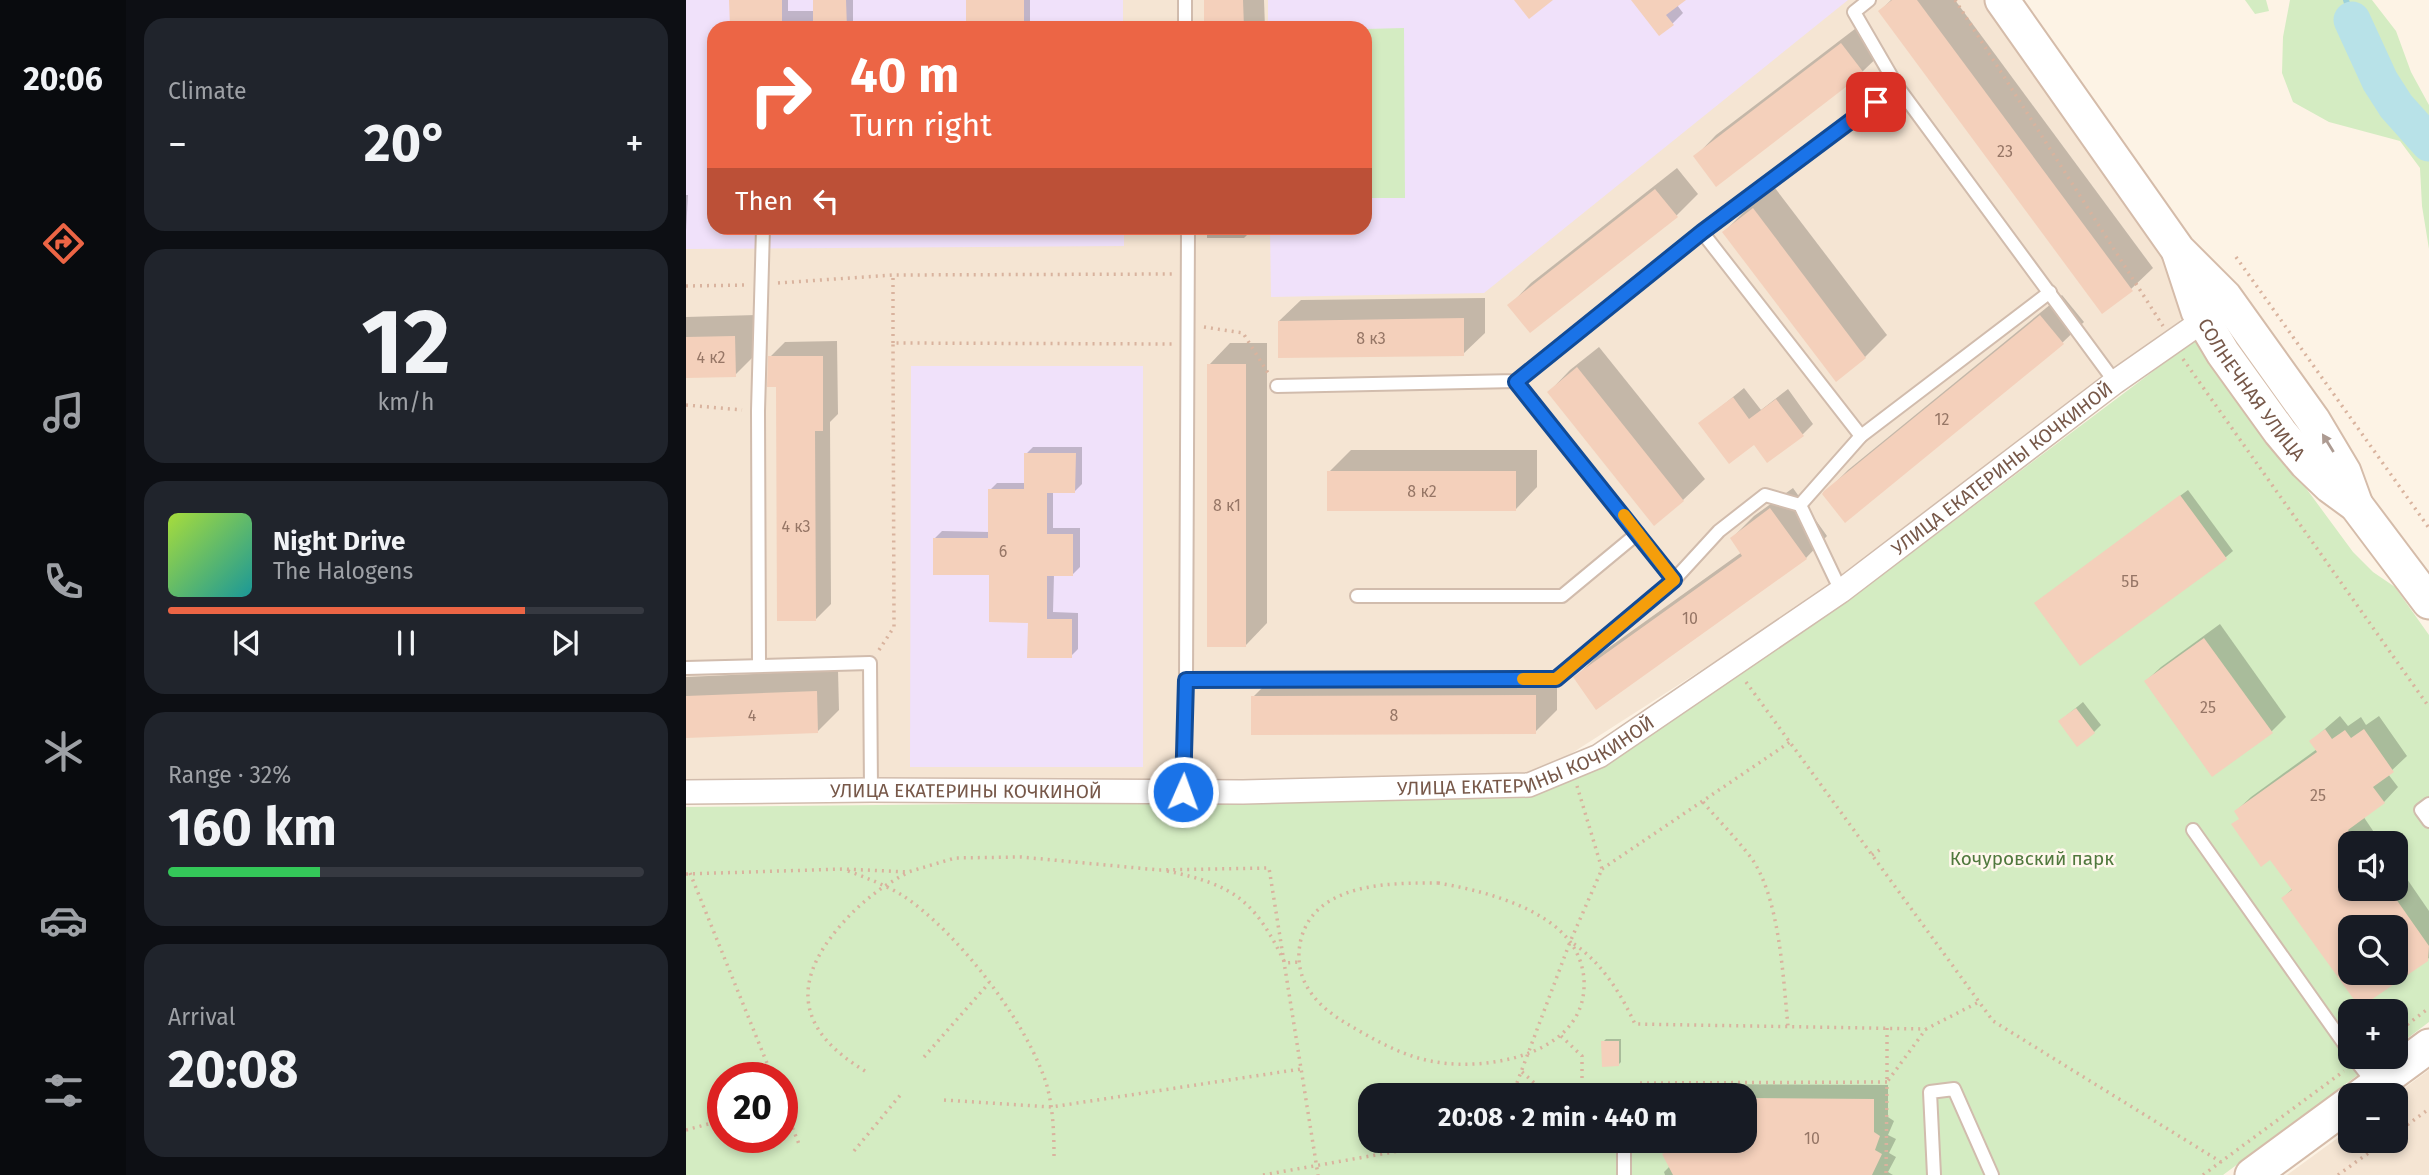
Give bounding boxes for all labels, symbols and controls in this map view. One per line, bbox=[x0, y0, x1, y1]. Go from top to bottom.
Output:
text: 40 m bbox=[850, 46, 959, 105]
icon: right bbox=[735, 49, 826, 140]
text: 20:06 bbox=[23, 60, 103, 98]
pin bbox=[1846, 72, 1906, 132]
text: Climate bbox=[168, 77, 247, 105]
icon: arrive bbox=[1857, 83, 1895, 121]
text: Turn right bbox=[850, 106, 992, 144]
text: 20° bbox=[364, 112, 448, 175]
text: − bbox=[168, 121, 187, 167]
text: + bbox=[625, 121, 644, 167]
house number: 23 bbox=[1997, 142, 2013, 161]
icon: left bbox=[807, 182, 845, 220]
text: Then bbox=[735, 186, 793, 217]
icon: directions bbox=[39, 219, 88, 268]
text: 12 bbox=[361, 288, 451, 397]
street label: СОЛНЕЧНАЯ УЛИЦА bbox=[2193, 314, 2310, 465]
house number: 8 к3 bbox=[1356, 329, 1386, 348]
house number: 4 к2 bbox=[697, 348, 726, 367]
street label: УЛИЦА ЕКАТЕРИНЫ КОЧКИНОЙ bbox=[1887, 377, 2117, 560]
icon: music bbox=[39, 388, 88, 437]
text: km/h bbox=[378, 388, 434, 416]
house number: 12 bbox=[1935, 410, 1949, 429]
one-way arrow bbox=[2321, 434, 2334, 453]
house number: 8 к2 bbox=[1407, 482, 1437, 501]
house number: 8 к1 bbox=[1213, 496, 1241, 515]
house number: 4 к3 bbox=[781, 517, 811, 536]
text: Night Drive bbox=[273, 526, 405, 557]
house number: 6 bbox=[999, 542, 1007, 561]
icon: phone bbox=[39, 557, 88, 606]
text: The Halogens bbox=[273, 557, 413, 585]
house number: 5Б bbox=[2121, 572, 2139, 591]
house number: 10 bbox=[1682, 609, 1698, 628]
icon: previous bbox=[228, 624, 266, 662]
icon: pause bbox=[387, 624, 425, 662]
icon: next bbox=[546, 624, 584, 662]
house number: 25 bbox=[2200, 698, 2216, 717]
house number: 4 bbox=[748, 706, 757, 725]
house number: 8 bbox=[1390, 706, 1399, 725]
street label: УЛИЦА ЕКАТЕРИНЫ КОЧКИНОЙ bbox=[1397, 710, 1658, 800]
icon: climate bbox=[39, 727, 88, 776]
position arrow bbox=[1146, 755, 1220, 829]
text: Range · 32% bbox=[168, 761, 291, 789]
street label: УЛИЦА ЕКАТЕРИНЫ КОЧКИНОЙ bbox=[830, 778, 1102, 803]
house number: 25 bbox=[2310, 786, 2326, 805]
text: 160 km bbox=[168, 796, 337, 859]
map controls bbox=[2338, 831, 2408, 1153]
button: sound bbox=[2338, 831, 2408, 901]
park label: Кочуровский парк bbox=[1950, 847, 2114, 870]
icon: car bbox=[39, 896, 88, 945]
button: search bbox=[2338, 915, 2408, 985]
button: + bbox=[2338, 999, 2408, 1069]
text: Arrival bbox=[168, 1003, 235, 1031]
text: 20:08 bbox=[168, 1038, 298, 1101]
speed limit sign: 20 bbox=[707, 1062, 798, 1153]
icon: filters bbox=[39, 1066, 88, 1115]
button: − bbox=[2338, 1083, 2408, 1153]
text: 20:08 · 2 min · 440 m bbox=[1438, 1102, 1677, 1133]
house number: 10 bbox=[1804, 1129, 1820, 1148]

